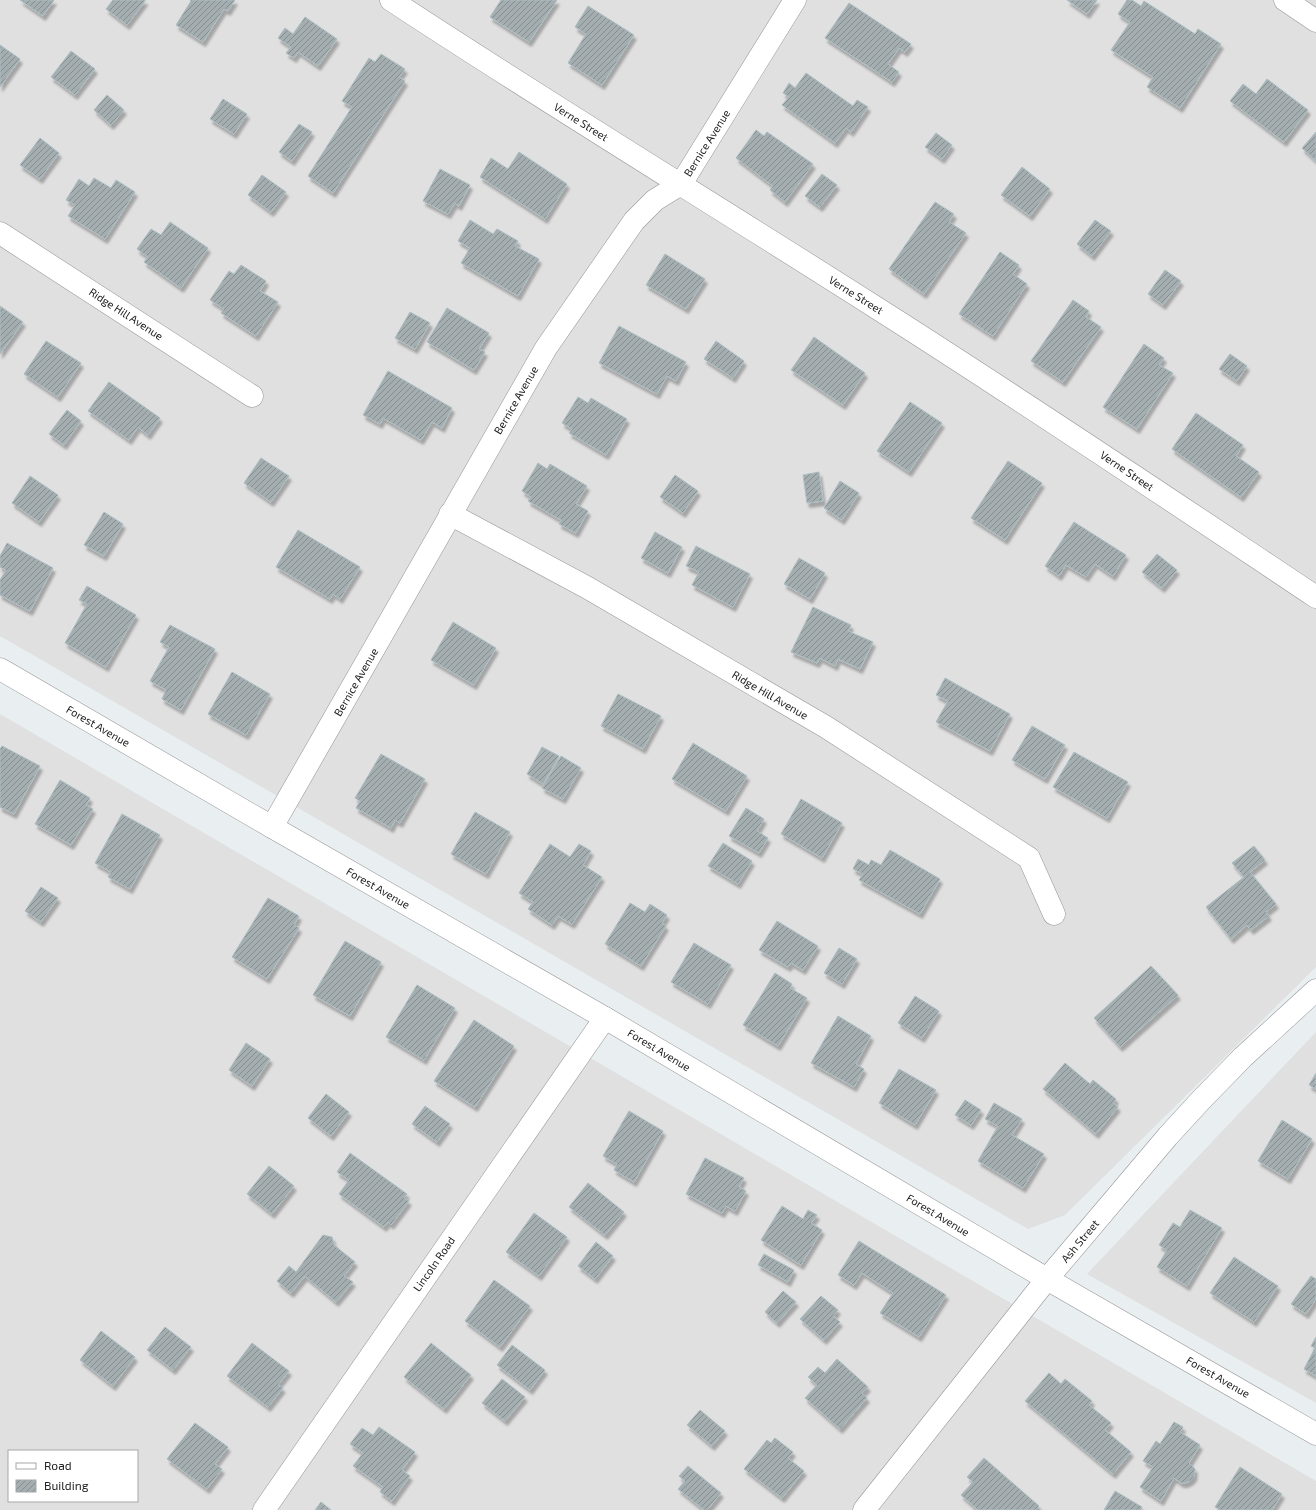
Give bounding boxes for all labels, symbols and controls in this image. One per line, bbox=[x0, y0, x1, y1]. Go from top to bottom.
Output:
street label: Verne Street bbox=[552, 100, 611, 143]
street label: Bernice Avenue bbox=[681, 107, 732, 179]
street label: Verne Street bbox=[827, 273, 886, 316]
street label: Ridge Hill Avenue bbox=[87, 285, 166, 342]
street label: Bernice Avenue bbox=[491, 363, 540, 436]
street label: Verne Street bbox=[1098, 448, 1157, 493]
street label: Bernice Avenue bbox=[331, 645, 380, 718]
street label: Ridge Hill Avenue bbox=[730, 668, 811, 722]
street label: Forest Avenue bbox=[64, 702, 132, 749]
street label: Forest Avenue bbox=[344, 864, 412, 911]
street label: Forest Avenue bbox=[625, 1026, 693, 1073]
street label: Forest Avenue bbox=[904, 1191, 972, 1238]
street label: Ash Street bbox=[1058, 1217, 1101, 1265]
street label: Lincoln Road bbox=[410, 1234, 457, 1294]
street label: Forest Avenue bbox=[1184, 1353, 1252, 1400]
legend bbox=[8, 1450, 138, 1502]
text: Road bbox=[44, 1458, 72, 1472]
text: Building bbox=[44, 1478, 89, 1492]

